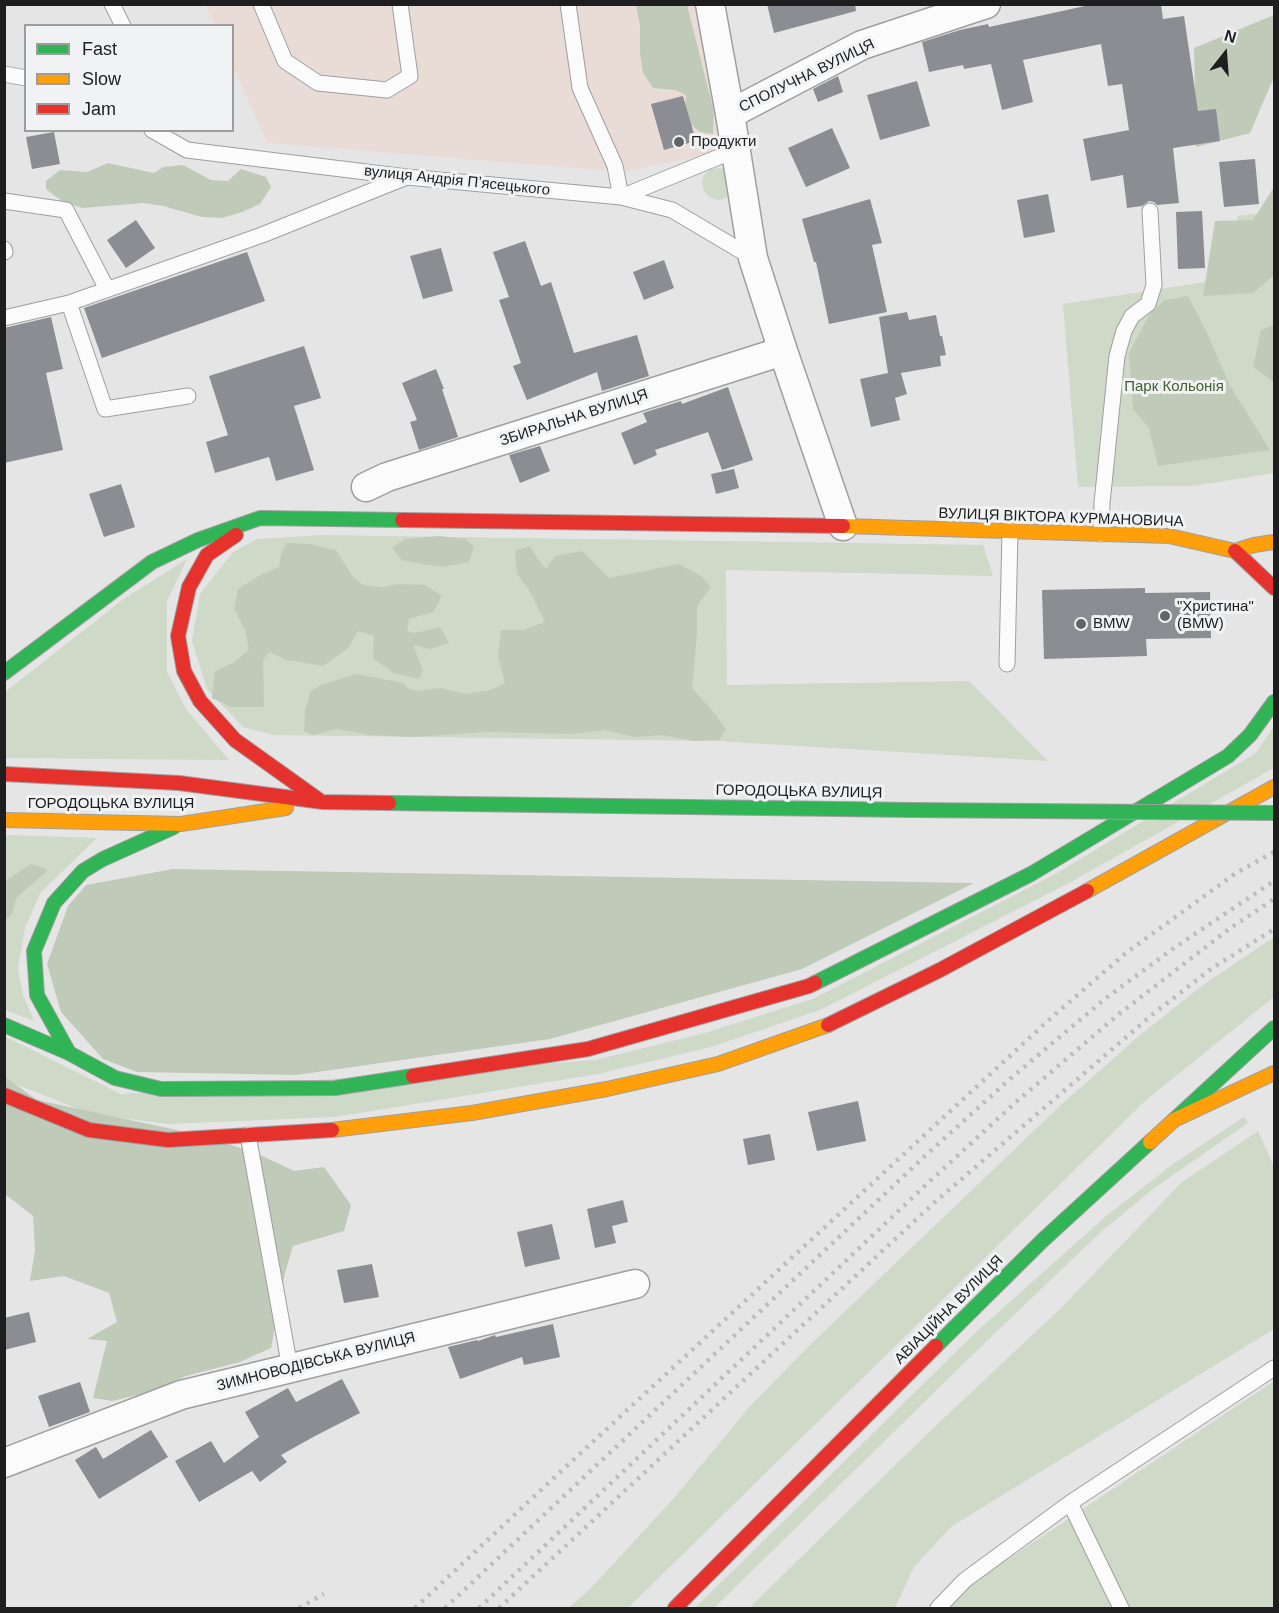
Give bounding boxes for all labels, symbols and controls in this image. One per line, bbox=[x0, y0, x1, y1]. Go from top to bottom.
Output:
legend bbox=[24, 24, 234, 132]
north arrow bbox=[1195, 24, 1255, 84]
text: N bbox=[1222, 26, 1238, 46]
street label: СПОЛУЧНА ВУЛИЦЯ bbox=[736, 35, 878, 117]
text: Fast bbox=[82, 39, 117, 59]
text: Slow bbox=[82, 69, 121, 89]
text: Jam bbox=[82, 99, 116, 119]
place label: Продукти bbox=[691, 133, 756, 151]
marker: Продукти bbox=[672, 135, 686, 149]
street label: вулиця Андрія Пʼясецького bbox=[363, 162, 551, 200]
park label: Парк Кольонія bbox=[1124, 378, 1224, 396]
street label: ЗБИРАЛЬНА ВУЛИЦЯ bbox=[498, 386, 650, 450]
street label: ВУЛИЦЯ ВІКТОРА КУРМАНОВИЧА bbox=[938, 505, 1184, 531]
place label: "Христина" (BMW) bbox=[1177, 598, 1254, 633]
marker: "Христина" (BMW) bbox=[1158, 609, 1172, 623]
place label: BMW bbox=[1093, 615, 1130, 633]
marker: BMW bbox=[1074, 617, 1088, 631]
street label: ГОРОДОЦЬКА ВУЛИЦЯ bbox=[715, 782, 883, 802]
street label: ГОРОДОЦЬКА ВУЛИЦЯ bbox=[28, 795, 194, 813]
street label: АВІАЦІЙНА ВУЛИЦЯ bbox=[891, 1252, 1007, 1368]
street label: ЗИМНОВОДІВСЬКА ВУЛИЦЯ bbox=[215, 1329, 417, 1395]

